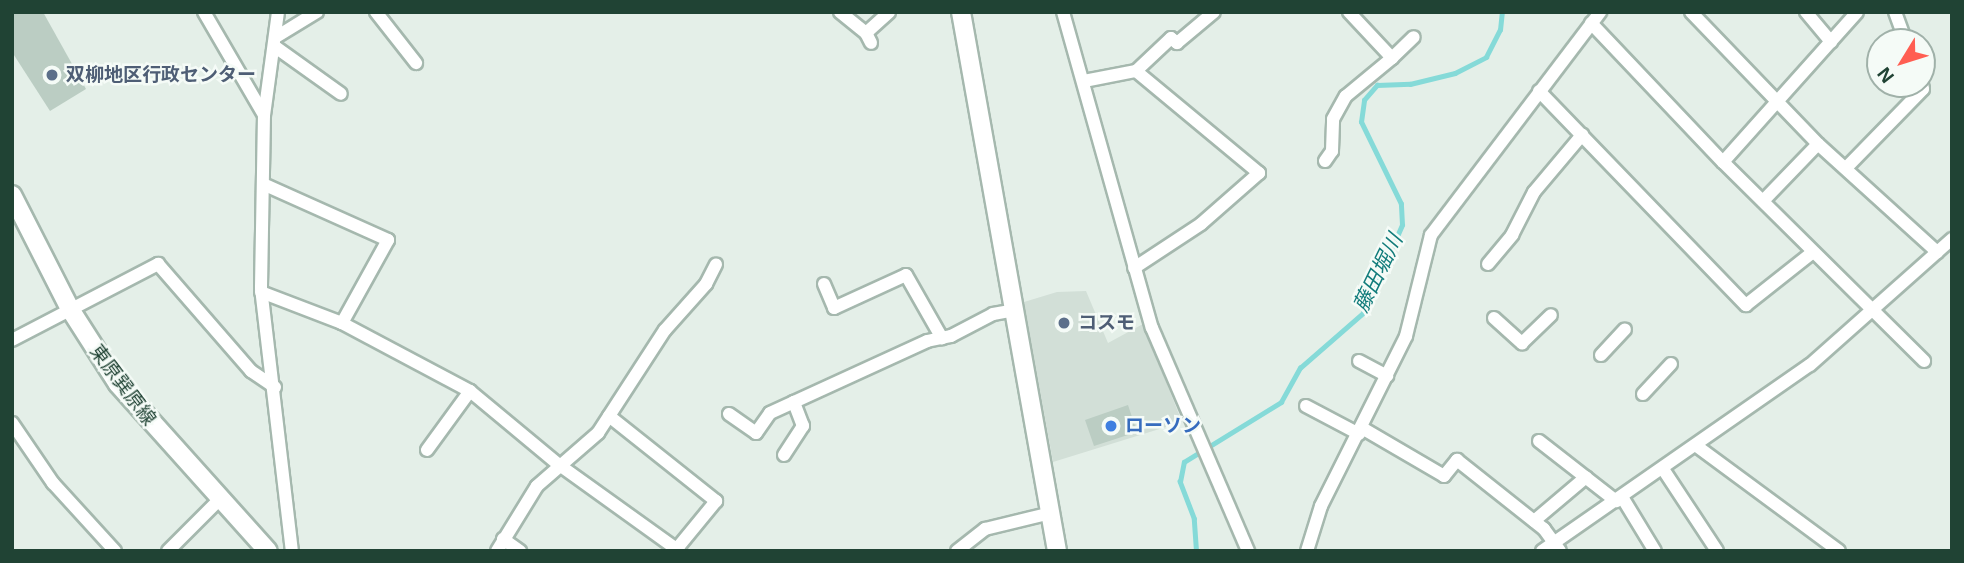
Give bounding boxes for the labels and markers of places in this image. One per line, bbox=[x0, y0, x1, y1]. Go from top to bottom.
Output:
place label: 双柳地区行政センター bbox=[66, 64, 256, 86]
marker: 双柳地区行政センター bbox=[44, 67, 60, 83]
place label: コスモ bbox=[1078, 312, 1135, 334]
marker: コスモ bbox=[1056, 315, 1072, 331]
place label: ローソン bbox=[1125, 415, 1201, 437]
marker: ローソン bbox=[1103, 418, 1119, 434]

